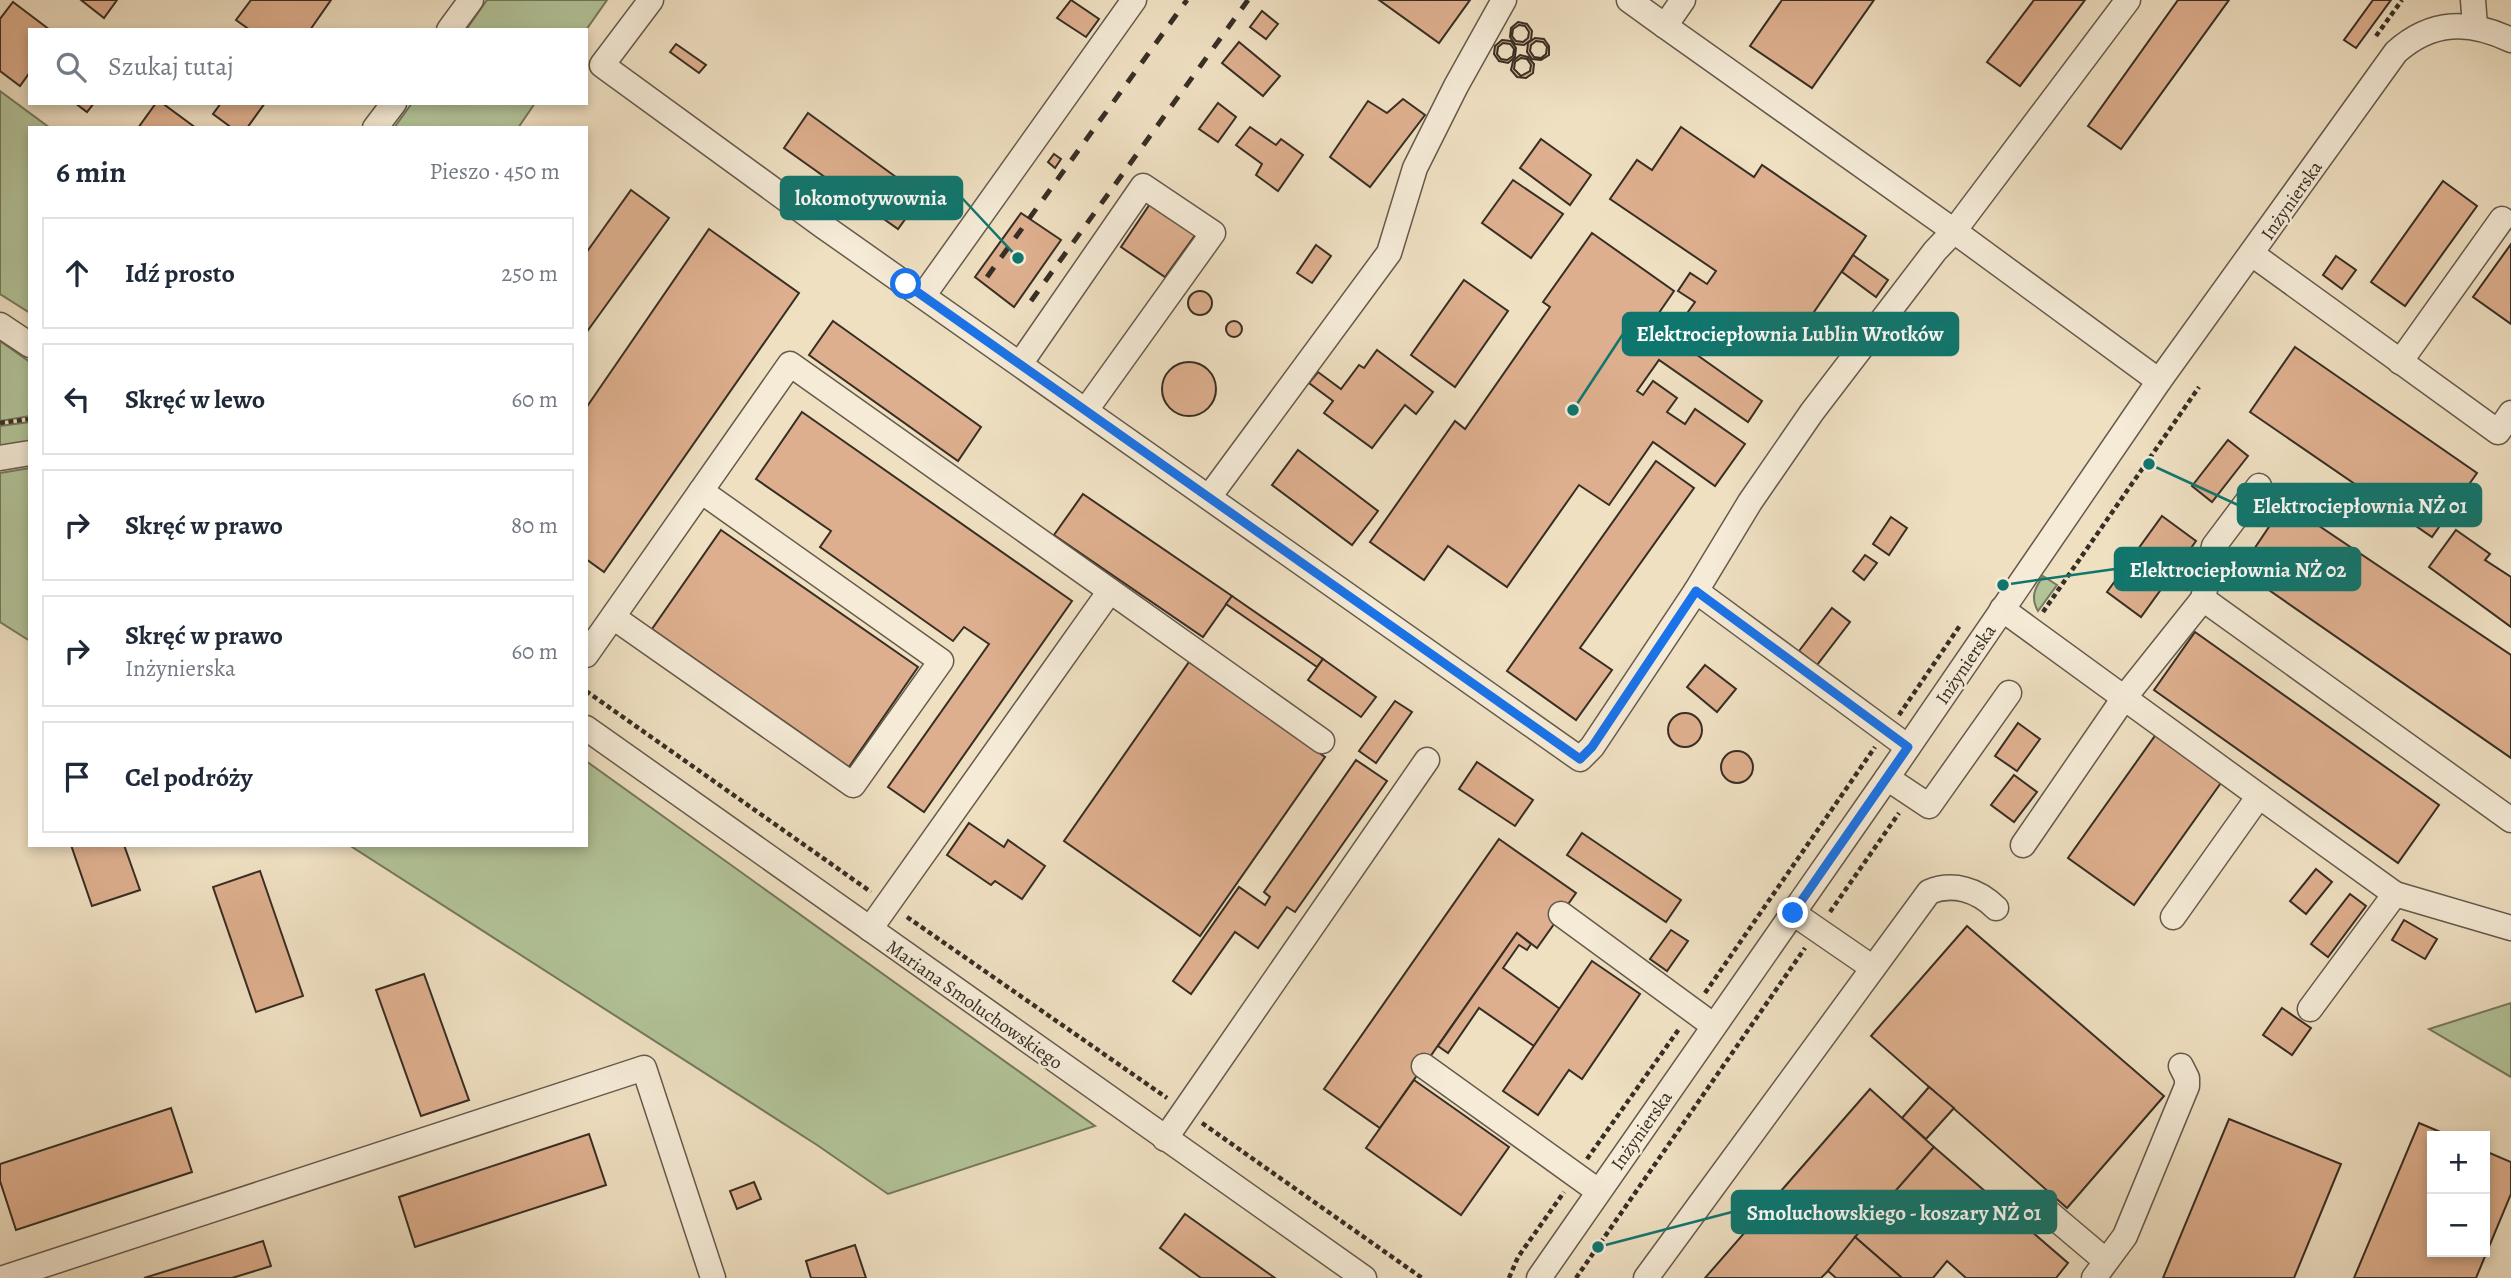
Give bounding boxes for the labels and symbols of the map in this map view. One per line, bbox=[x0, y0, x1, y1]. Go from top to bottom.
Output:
street label: Inżynierska bbox=[2255, 156, 2329, 245]
callout: lokomotywownia bbox=[781, 177, 962, 219]
text: lokomotywownia bbox=[795, 184, 948, 212]
route start bbox=[890, 268, 921, 299]
callout: Elektrociepłownia Lublin Wrotków bbox=[1623, 313, 1958, 355]
text: Elektrociepłownia Lublin Wrotków bbox=[1636, 320, 1944, 348]
callout: Elektrociepłownia NŻ 01 bbox=[2238, 484, 2481, 526]
text: Elektrociepłownia NŻ 01 bbox=[2253, 492, 2468, 520]
callout: Elektrociepłownia NŻ 02 bbox=[2115, 548, 2360, 590]
text: Elektrociepłownia NŻ 02 bbox=[2130, 556, 2346, 584]
street label: Inżynierska bbox=[1929, 619, 2002, 710]
route end bbox=[1777, 897, 1808, 928]
street label: Mariana Smoluchowskiego bbox=[881, 934, 1068, 1076]
street label: Inżynierska bbox=[1605, 1086, 1679, 1175]
callout: Smoluchowskiego - koszary NŻ 01 bbox=[1732, 1191, 2056, 1233]
text: Smoluchowskiego - koszary NŻ 01 bbox=[1747, 1199, 2042, 1227]

